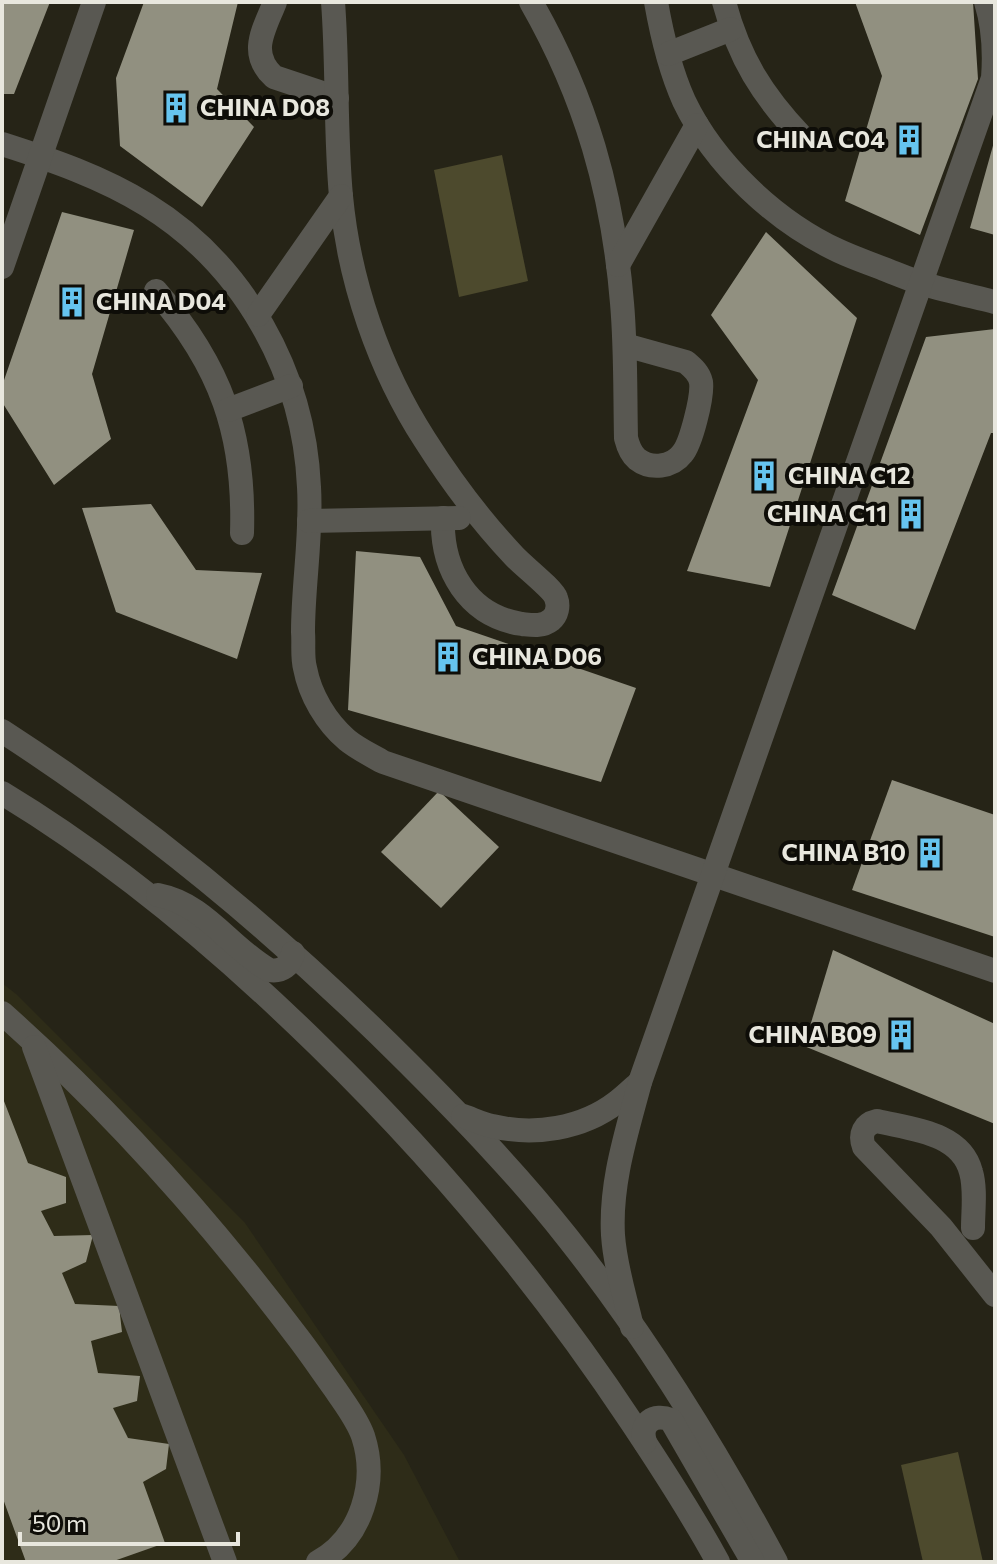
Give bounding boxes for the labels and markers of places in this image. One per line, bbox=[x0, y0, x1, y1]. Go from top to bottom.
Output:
building icon: CHINA D08 bbox=[159, 91, 193, 125]
place label: CHINA D08 bbox=[200, 92, 330, 121]
building icon: CHINA C04 bbox=[892, 123, 926, 157]
place label: CHINA C04 bbox=[756, 124, 885, 153]
building icon: CHINA D04 bbox=[55, 285, 89, 319]
place label: CHINA D04 bbox=[96, 286, 226, 315]
building icon: CHINA C12 bbox=[747, 459, 781, 493]
place label: CHINA C12 bbox=[788, 460, 911, 489]
building icon: CHINA C11 bbox=[894, 497, 928, 531]
place label: CHINA C11 bbox=[767, 498, 887, 527]
building icon: CHINA D06 bbox=[431, 640, 465, 674]
place label: CHINA D06 bbox=[472, 641, 602, 670]
building icon: CHINA B10 bbox=[913, 836, 947, 870]
place label: CHINA B10 bbox=[782, 837, 906, 866]
building icon: CHINA B09 bbox=[884, 1018, 918, 1052]
place label: CHINA B09 bbox=[749, 1019, 877, 1048]

